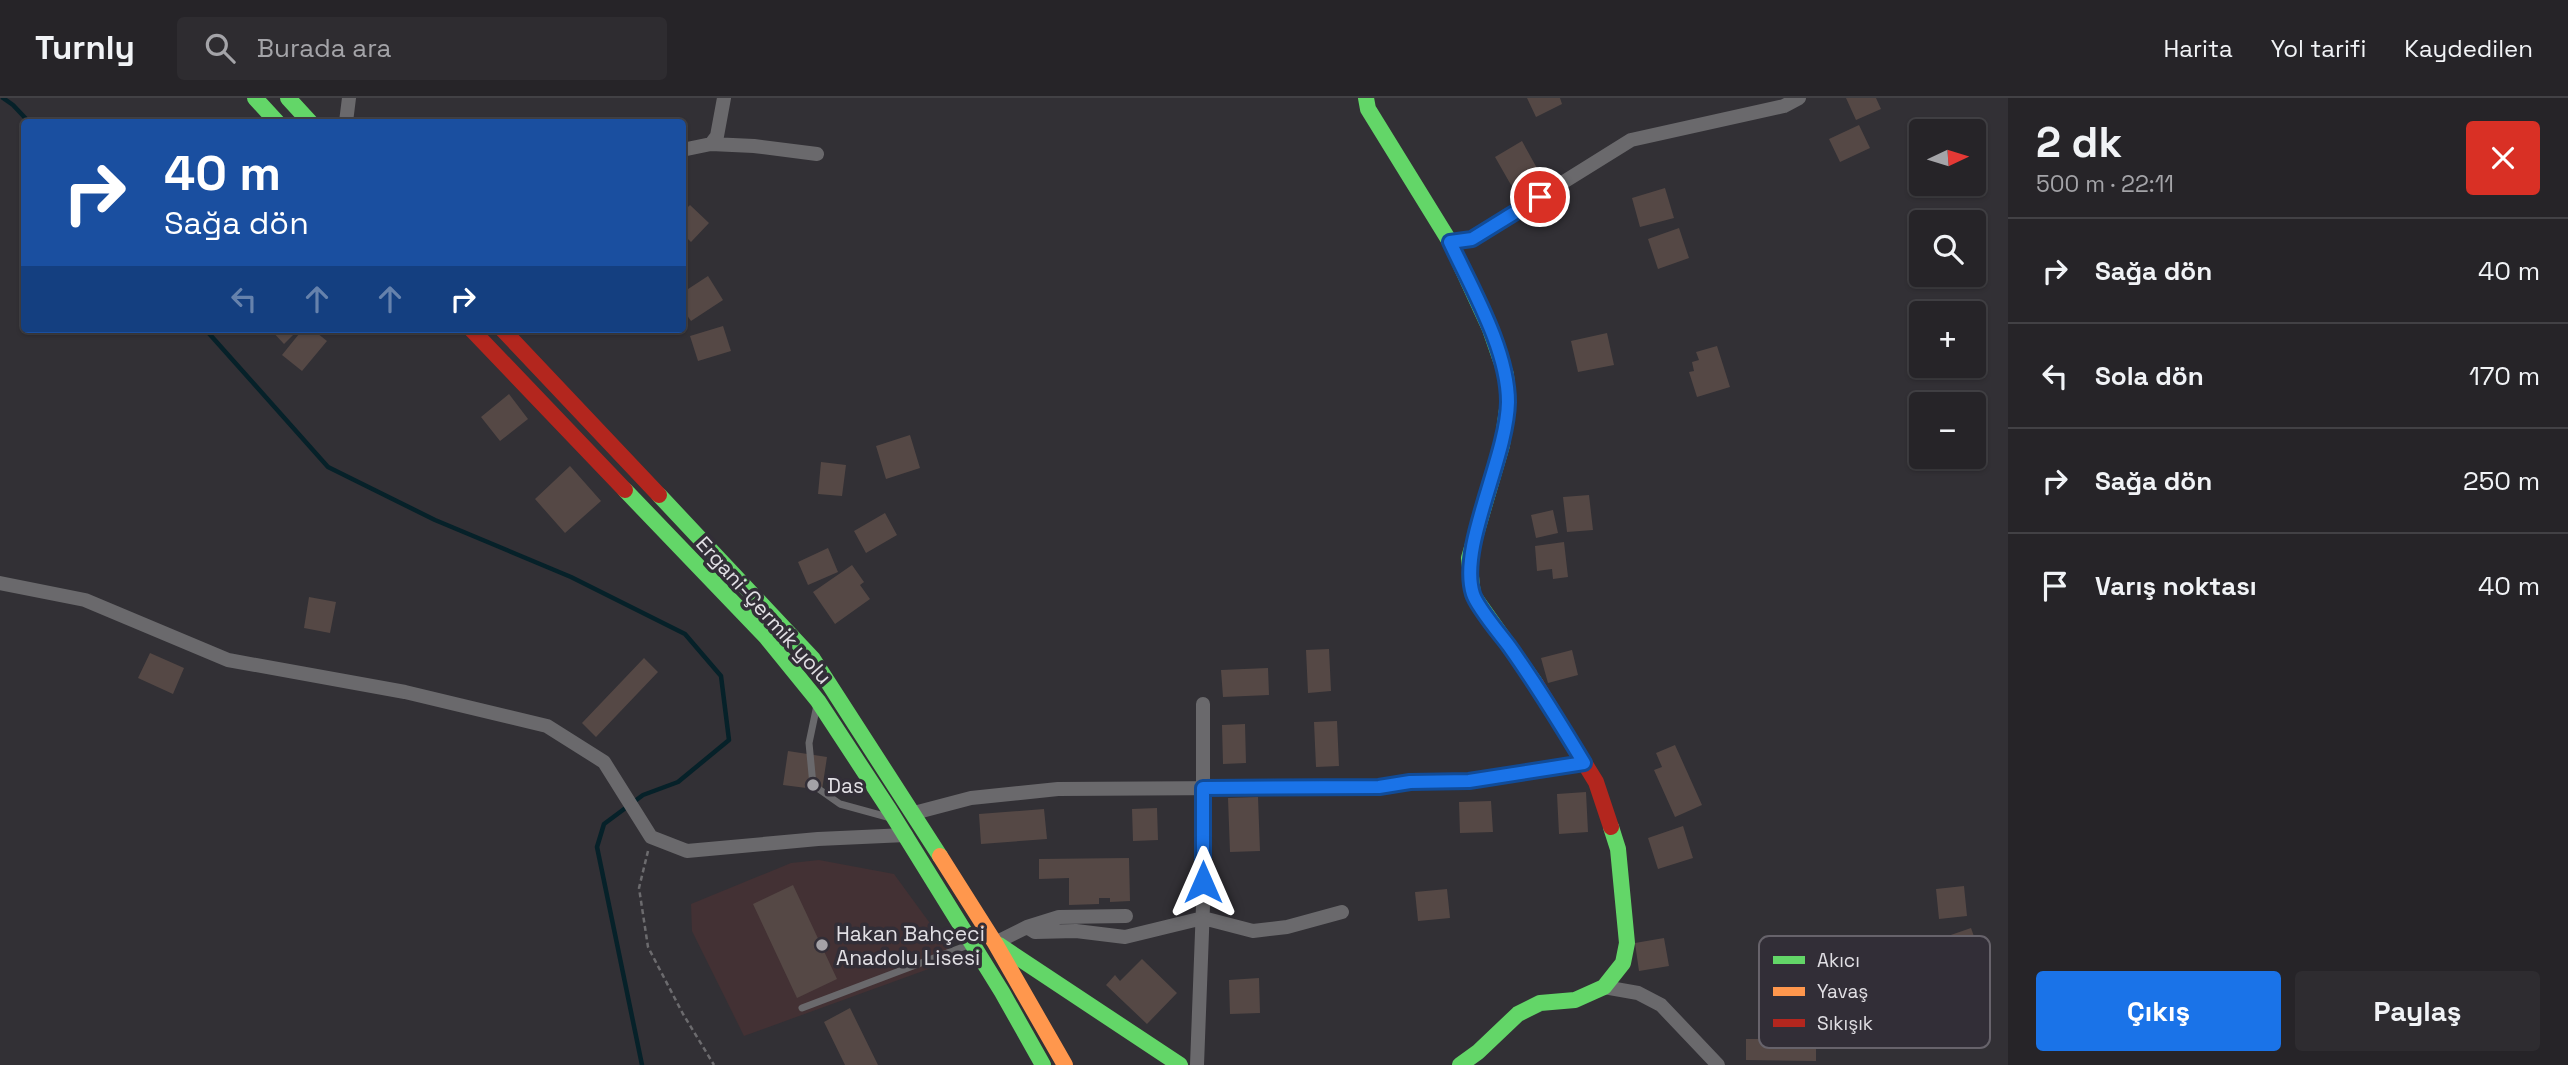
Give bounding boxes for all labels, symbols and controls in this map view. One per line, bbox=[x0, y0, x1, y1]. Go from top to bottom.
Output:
search box bbox=[177, 17, 667, 80]
text: Turnly bbox=[35, 27, 135, 69]
icon: search bbox=[201, 29, 239, 67]
text: Burada ara bbox=[257, 31, 392, 65]
text: Harita bbox=[2163, 33, 2233, 64]
text: Yol tarifi bbox=[2271, 33, 2366, 64]
text: Kaydedilen bbox=[2404, 33, 2533, 64]
text: 2 dk bbox=[2036, 116, 2122, 169]
north arrow bbox=[1909, 119, 1986, 196]
map controls bbox=[1909, 119, 1986, 469]
button: close bbox=[2466, 121, 2540, 195]
text: 40 m bbox=[164, 142, 281, 204]
icon: right bbox=[49, 147, 140, 238]
pin bbox=[1510, 167, 1570, 227]
text: 500 m · 22:11 bbox=[2036, 169, 2174, 199]
icon: arrive bbox=[1521, 178, 1559, 216]
text: Sağa dön bbox=[164, 203, 309, 243]
button: search bbox=[1909, 210, 1986, 287]
icon: right bbox=[2036, 252, 2074, 290]
text: Sağa dön bbox=[2095, 254, 2212, 288]
text: 40 m bbox=[2478, 254, 2540, 288]
icon: left bbox=[225, 280, 263, 318]
icon: ahead bbox=[298, 280, 336, 318]
icon: ahead bbox=[371, 280, 409, 318]
icon: right bbox=[444, 280, 482, 318]
button: + bbox=[1909, 301, 1986, 378]
icon: left bbox=[2036, 357, 2074, 395]
text: Sola dön bbox=[2095, 359, 2204, 393]
text: 170 m bbox=[2469, 359, 2540, 393]
button: − bbox=[1909, 392, 1986, 469]
icon: right bbox=[2036, 462, 2074, 500]
text: Sağa dön bbox=[2095, 464, 2212, 498]
text: 250 m bbox=[2463, 464, 2540, 498]
street label: Ergani-Çermik yolu bbox=[690, 530, 838, 690]
icon: arrive bbox=[2036, 567, 2074, 605]
text: Varış noktası bbox=[2095, 569, 2257, 603]
text: 40 m bbox=[2478, 569, 2540, 603]
place label: Das bbox=[827, 772, 864, 799]
marker: Das bbox=[805, 777, 821, 793]
position arrow bbox=[1166, 845, 1240, 919]
place label: Hakan Bahçeci Anadolu Lisesi bbox=[836, 920, 985, 971]
legend bbox=[1759, 936, 1990, 1048]
marker: Hakan Bahçeci Anadolu Lisesi bbox=[814, 937, 830, 953]
text: Akıcı bbox=[1817, 948, 1860, 973]
button: Çıkış bbox=[2036, 971, 2281, 1051]
button: Paylaş bbox=[2295, 971, 2540, 1051]
text: Yavaş bbox=[1817, 979, 1868, 1004]
text: Sıkışık bbox=[1817, 1011, 1873, 1036]

